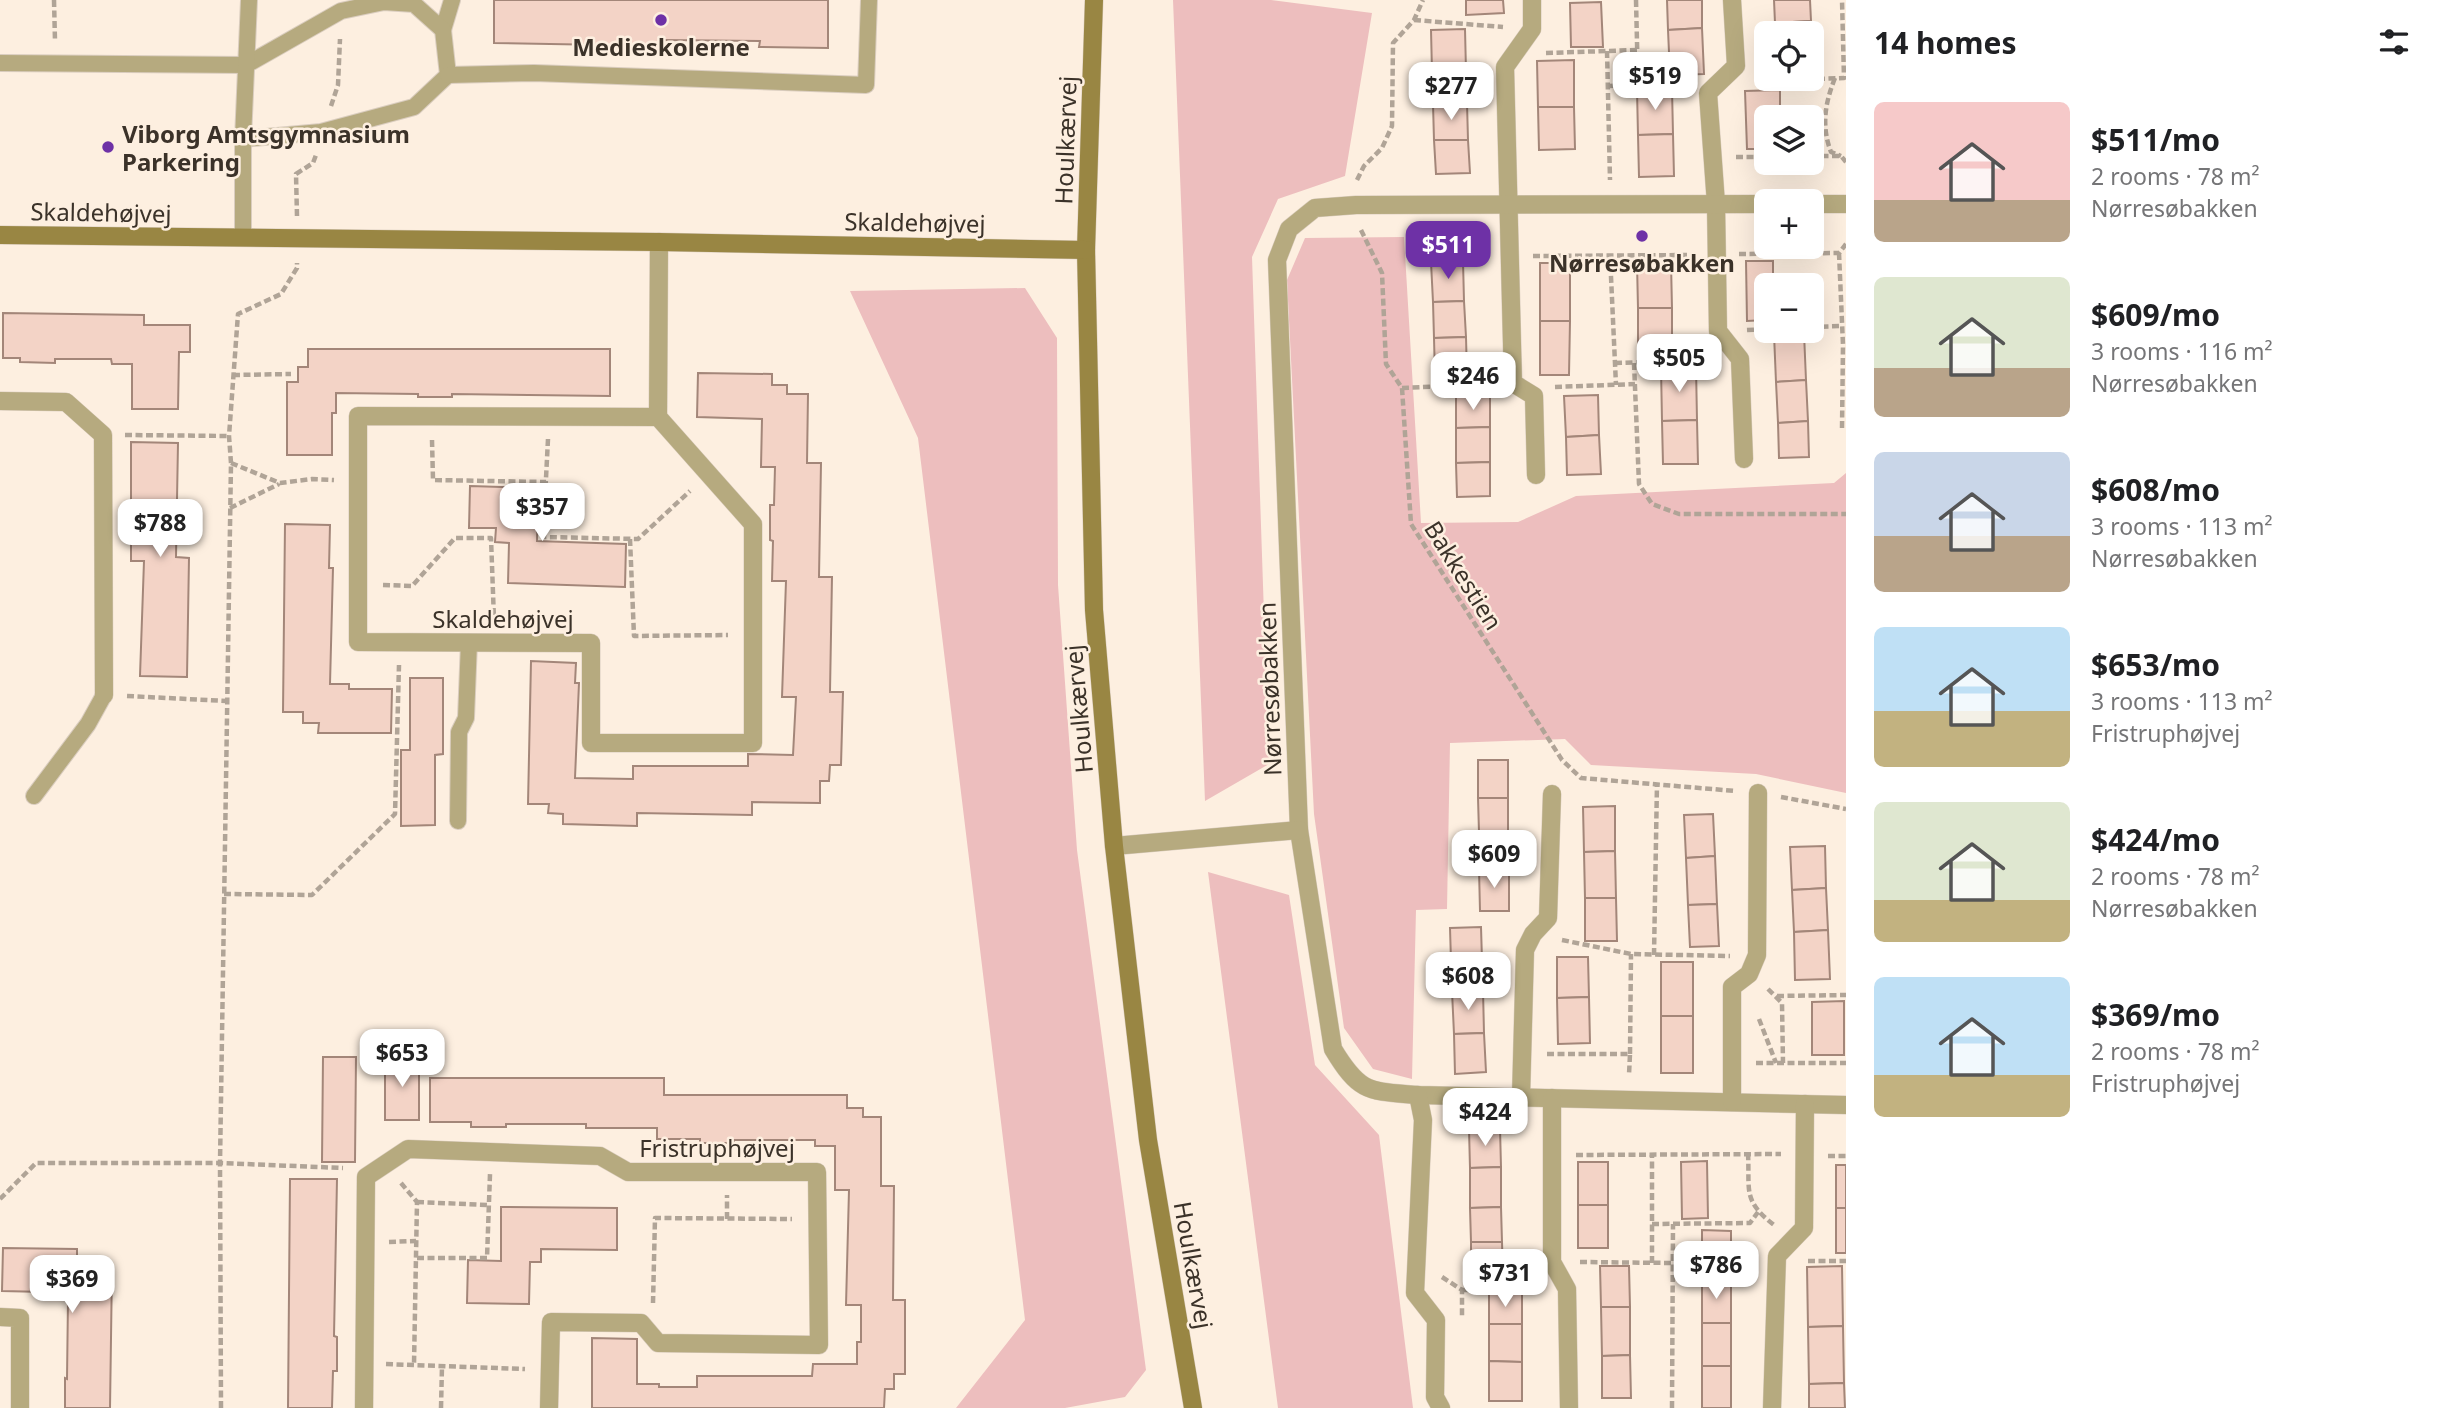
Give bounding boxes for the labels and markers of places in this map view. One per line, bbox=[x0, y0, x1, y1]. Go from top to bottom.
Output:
marker: Medieskolerne bbox=[653, 12, 669, 28]
place label: Medieskolerne bbox=[572, 30, 750, 63]
pin: $519 bbox=[1614, 52, 1696, 112]
pin: $277 bbox=[1410, 62, 1492, 122]
place label: Viborg Amtsgymnasium Parkering bbox=[122, 117, 410, 178]
marker: Viborg Amtsgymnasium Parkering bbox=[100, 139, 116, 155]
pin: $511 bbox=[1407, 222, 1489, 281]
marker: Nørresøbakken bbox=[1634, 228, 1650, 244]
place label: Nørresøbakken bbox=[1549, 246, 1735, 279]
pin: $505 bbox=[1638, 334, 1720, 394]
pin: $246 bbox=[1432, 352, 1514, 412]
pin: $357 bbox=[501, 484, 583, 543]
pin: $788 bbox=[119, 500, 201, 559]
pin: $609 bbox=[1453, 830, 1535, 890]
pin: $608 bbox=[1427, 953, 1509, 1012]
pin: $653 bbox=[361, 1030, 443, 1089]
pin: $424 bbox=[1444, 1088, 1526, 1148]
pin: $786 bbox=[1675, 1242, 1757, 1301]
pin: $731 bbox=[1464, 1250, 1546, 1309]
pin: $369 bbox=[31, 1256, 113, 1315]

